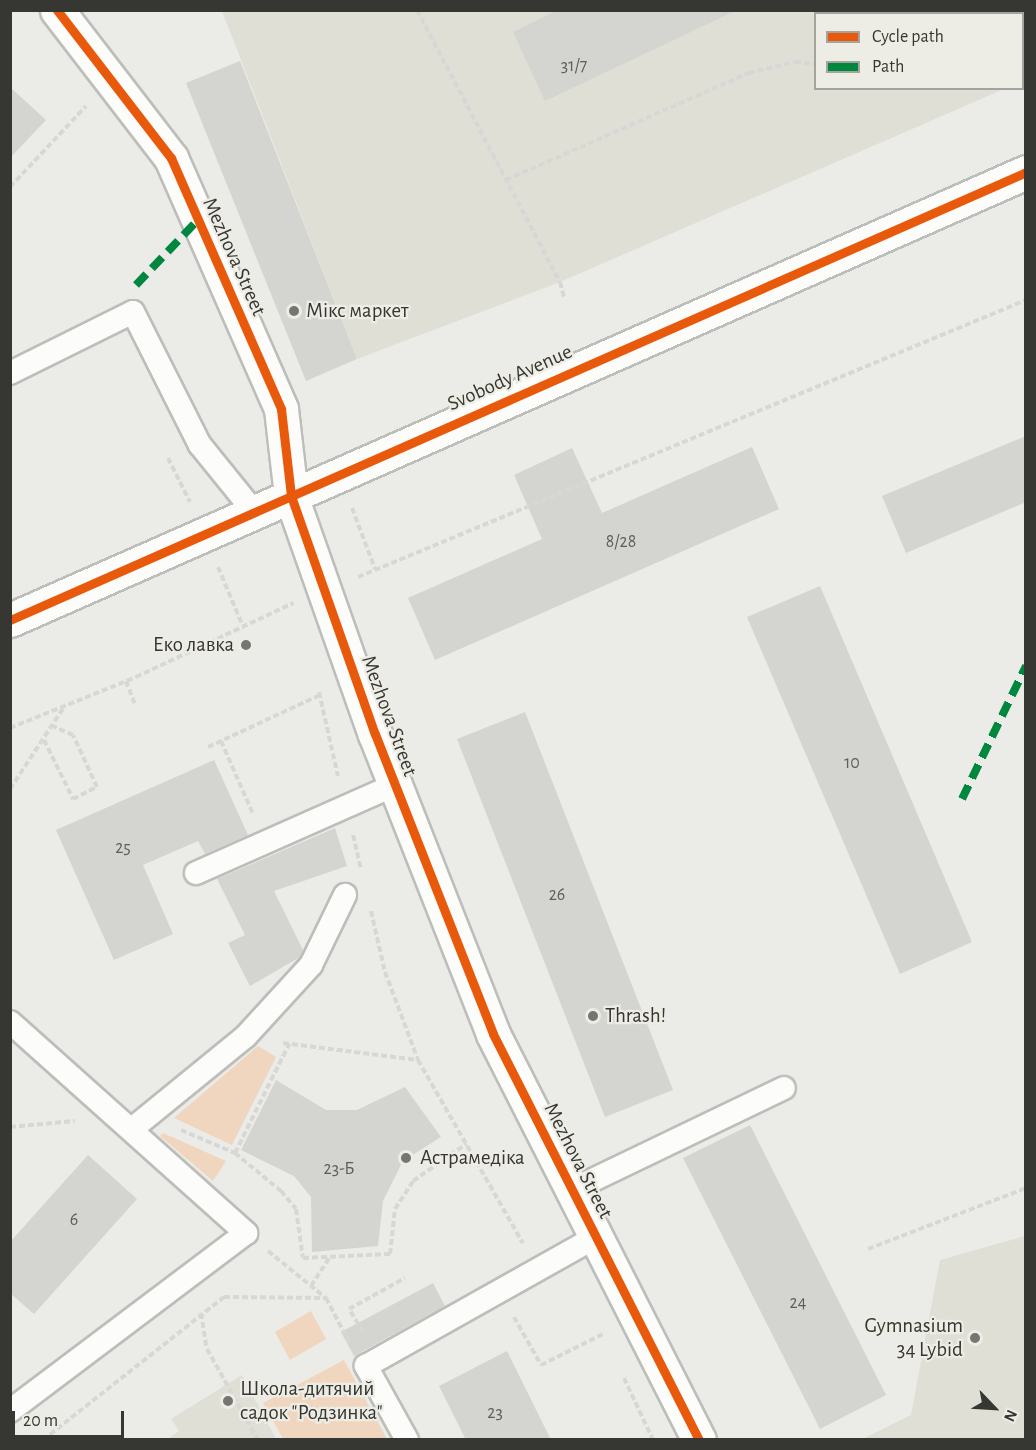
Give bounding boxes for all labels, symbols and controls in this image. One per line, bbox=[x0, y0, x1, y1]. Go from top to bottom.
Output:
legend bbox=[814, 12, 1024, 90]
text: Cycle path bbox=[872, 28, 944, 46]
house number: 31/7 bbox=[561, 55, 587, 77]
text: Path bbox=[872, 58, 904, 76]
street label: Mezhova Street bbox=[197, 194, 271, 320]
place label: Мікс маркет bbox=[306, 298, 409, 324]
marker: Мікс маркет bbox=[287, 304, 301, 318]
street label: Svobody Avenue bbox=[444, 339, 576, 417]
house number: 8/28 bbox=[606, 531, 636, 553]
place label: Еко лавка bbox=[153, 632, 234, 658]
marker: Еко лавка bbox=[239, 638, 253, 652]
street label: Mezhova Street bbox=[356, 652, 422, 780]
house number: 10 bbox=[844, 752, 860, 774]
house number: 25 bbox=[115, 837, 131, 859]
house number: 26 bbox=[549, 884, 565, 906]
place label: Thrash! bbox=[605, 1003, 666, 1029]
marker: Thrash! bbox=[586, 1009, 600, 1023]
street label: Mezhova Street bbox=[538, 1099, 618, 1223]
place label: Астрамедіка bbox=[420, 1145, 525, 1171]
marker: Астрамедіка bbox=[397, 1149, 415, 1167]
house number: 23-Б bbox=[324, 1158, 354, 1180]
house number: 6 bbox=[70, 1209, 78, 1231]
house number: 24 bbox=[790, 1292, 806, 1314]
place label: Gymnasium 34 Lybid bbox=[865, 1313, 963, 1363]
marker: Gymnasium 34 Lybid bbox=[968, 1331, 982, 1345]
place label: Школа-дитячий садок "Родзинка" bbox=[240, 1376, 383, 1426]
north arrow bbox=[964, 1378, 1024, 1438]
marker: Школа-дитячий садок "Родзинка" bbox=[221, 1394, 235, 1408]
scale bar bbox=[15, 1399, 128, 1437]
house number: 23 bbox=[487, 1402, 503, 1424]
text: N bbox=[1001, 1407, 1020, 1424]
text: 20 m bbox=[23, 1412, 58, 1430]

